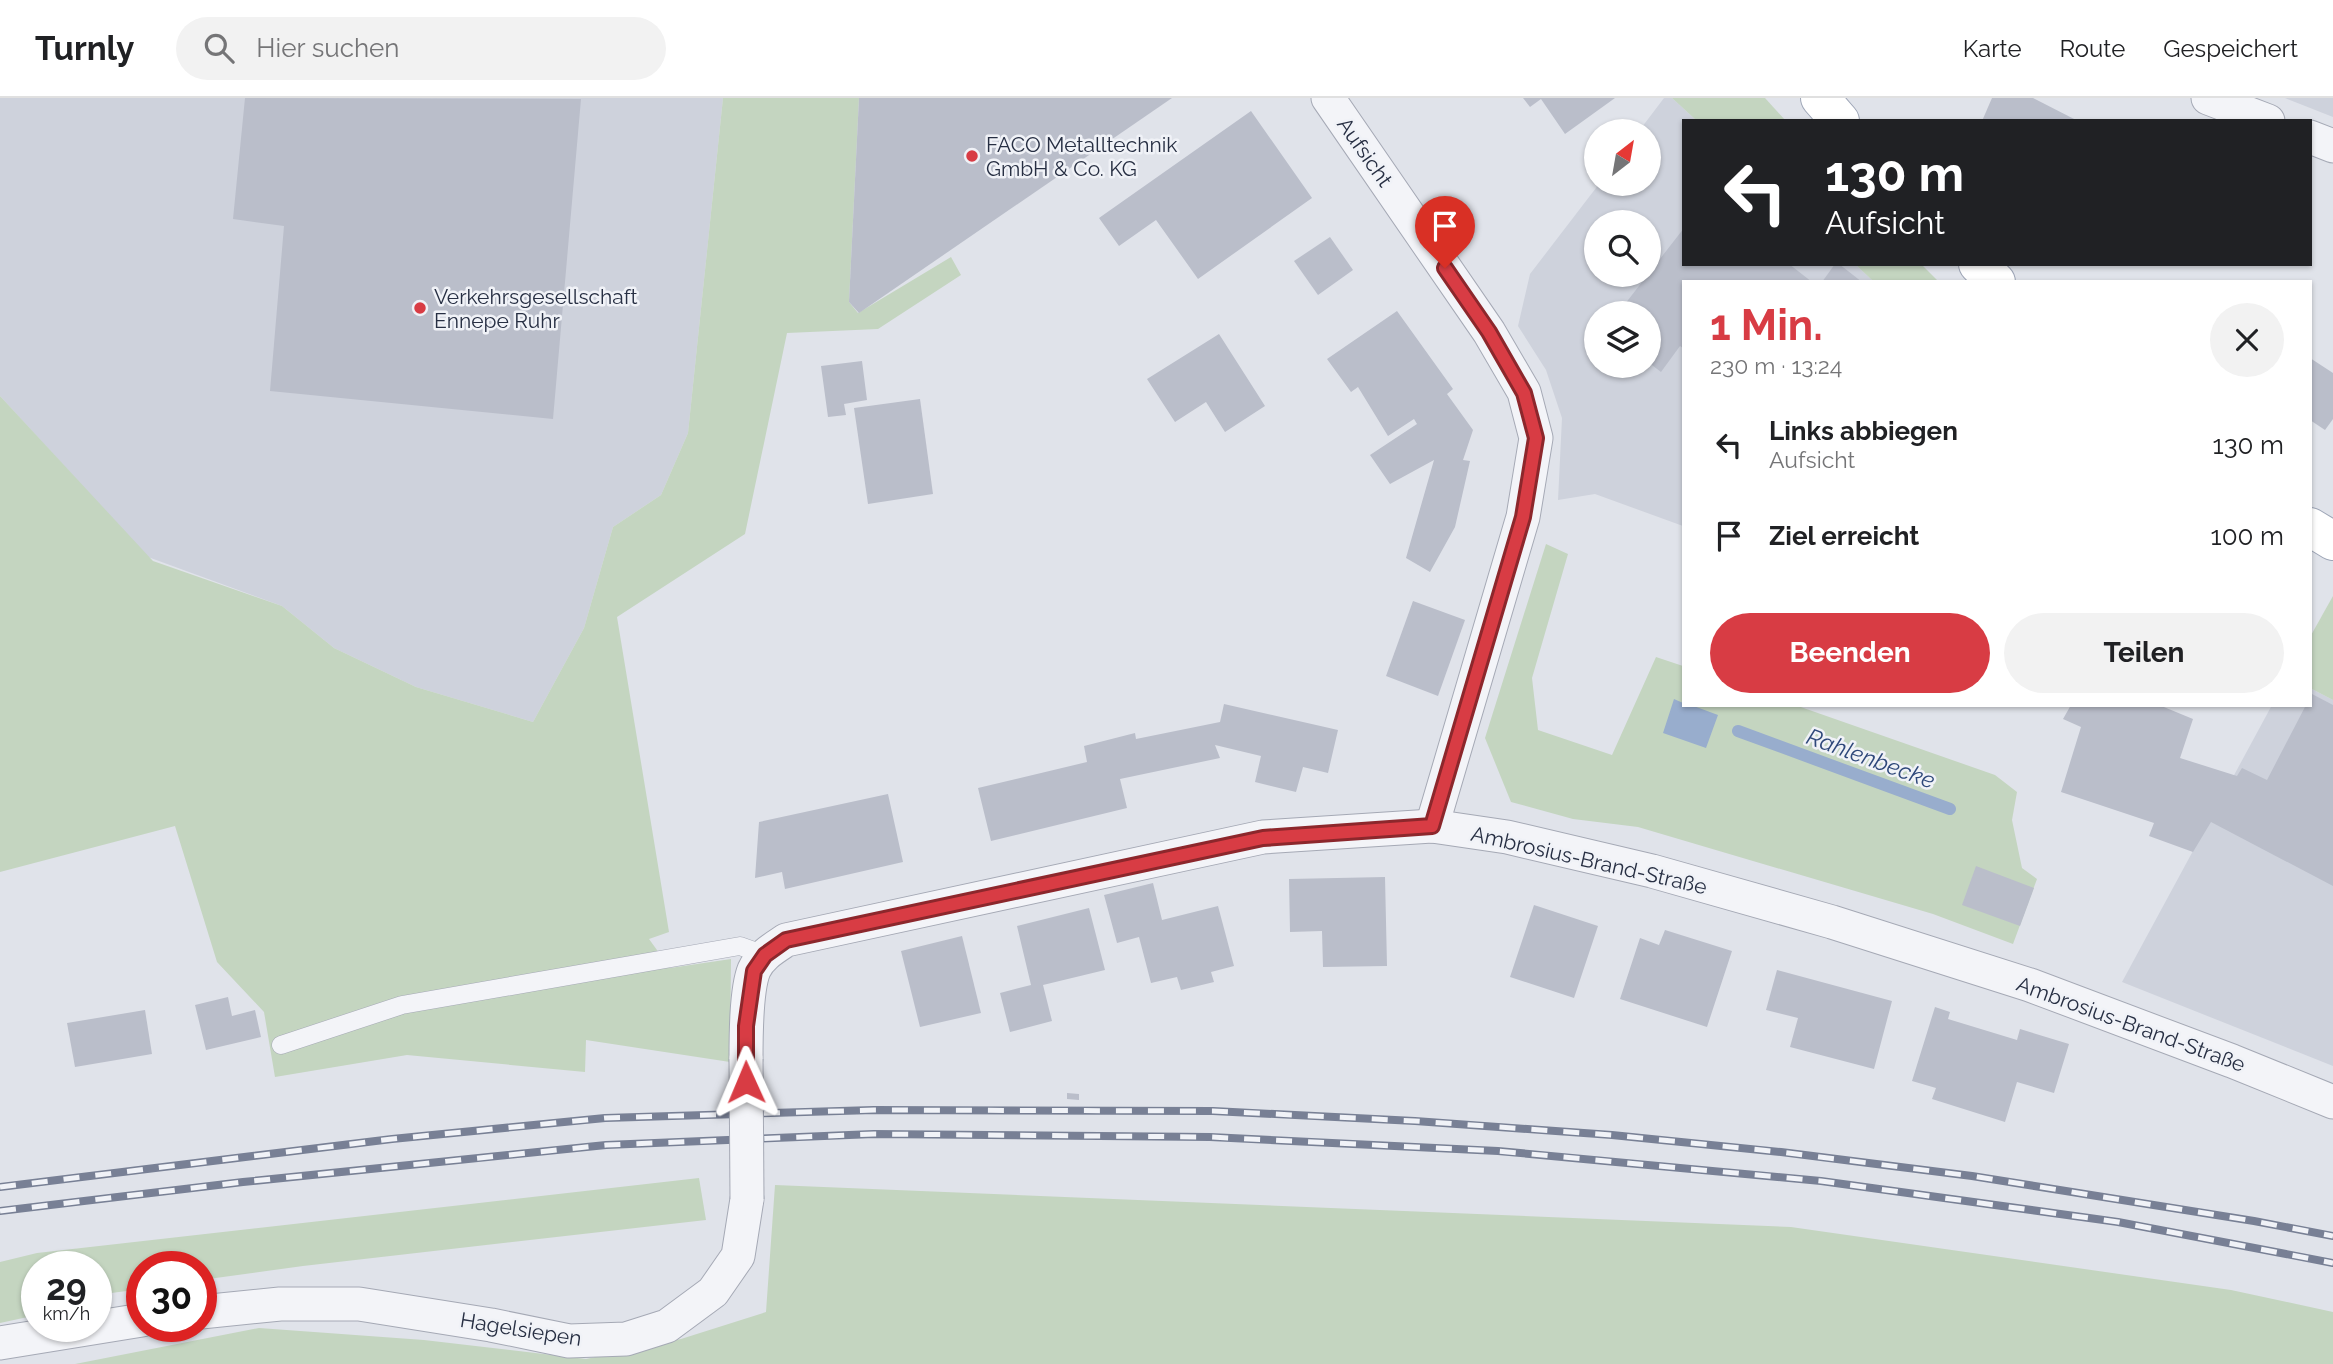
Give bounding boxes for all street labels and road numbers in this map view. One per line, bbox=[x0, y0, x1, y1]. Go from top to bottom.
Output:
street label: Aufsicht bbox=[1332, 113, 1398, 191]
street label: Ambrosius-Brand-Straße bbox=[1469, 821, 1709, 899]
street label: Ambrosius-Brand-Straße bbox=[2013, 971, 2249, 1077]
street label: Hagelsiepen bbox=[459, 1307, 583, 1351]

